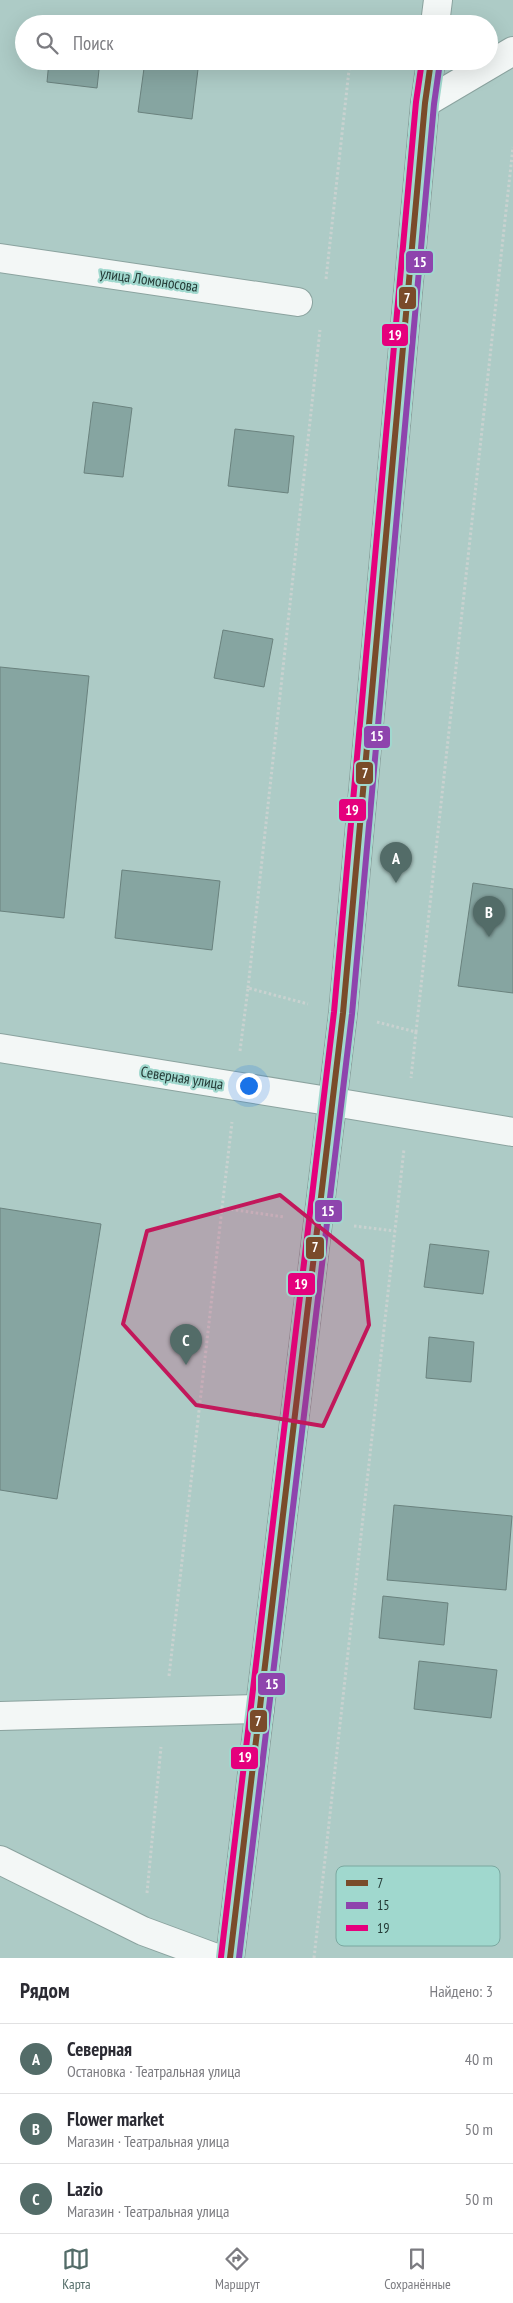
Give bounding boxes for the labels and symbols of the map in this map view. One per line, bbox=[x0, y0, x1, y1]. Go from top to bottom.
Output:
line badge: 15 bbox=[405, 250, 434, 274]
text: 15 bbox=[413, 253, 427, 271]
street label: улица Ломоносова bbox=[99, 263, 199, 296]
line badge: 7 bbox=[398, 286, 417, 310]
text: 7 bbox=[404, 289, 411, 307]
line badge: 19 bbox=[381, 323, 409, 347]
text: 19 bbox=[388, 326, 402, 344]
line badge: 15 bbox=[363, 725, 391, 749]
text: 15 bbox=[370, 727, 384, 745]
line badge: 7 bbox=[355, 761, 374, 785]
text: 7 bbox=[362, 764, 369, 782]
line badge: 19 bbox=[338, 798, 367, 822]
text: 19 bbox=[345, 801, 359, 819]
pin: A bbox=[380, 842, 412, 883]
pin: B bbox=[473, 896, 505, 937]
street label: Северная улица bbox=[139, 1062, 225, 1093]
your location bbox=[236, 1073, 262, 1099]
line badge: 15 bbox=[314, 1199, 343, 1223]
text: 15 bbox=[321, 1202, 335, 1220]
line badge: 7 bbox=[305, 1236, 325, 1260]
text: 7 bbox=[312, 1238, 319, 1256]
line badge: 19 bbox=[287, 1272, 316, 1296]
text: 19 bbox=[294, 1275, 308, 1293]
pin: C bbox=[170, 1324, 202, 1365]
line badge: 15 bbox=[257, 1672, 286, 1696]
text: 15 bbox=[265, 1675, 279, 1693]
line badge: 7 bbox=[249, 1709, 268, 1733]
text: 7 bbox=[255, 1712, 262, 1730]
line badge: 19 bbox=[230, 1746, 259, 1770]
text: 19 bbox=[238, 1748, 252, 1766]
legend bbox=[336, 1866, 500, 1946]
text: 7 bbox=[377, 1874, 383, 1892]
text: 15 bbox=[377, 1896, 390, 1914]
text: 19 bbox=[377, 1919, 390, 1937]

